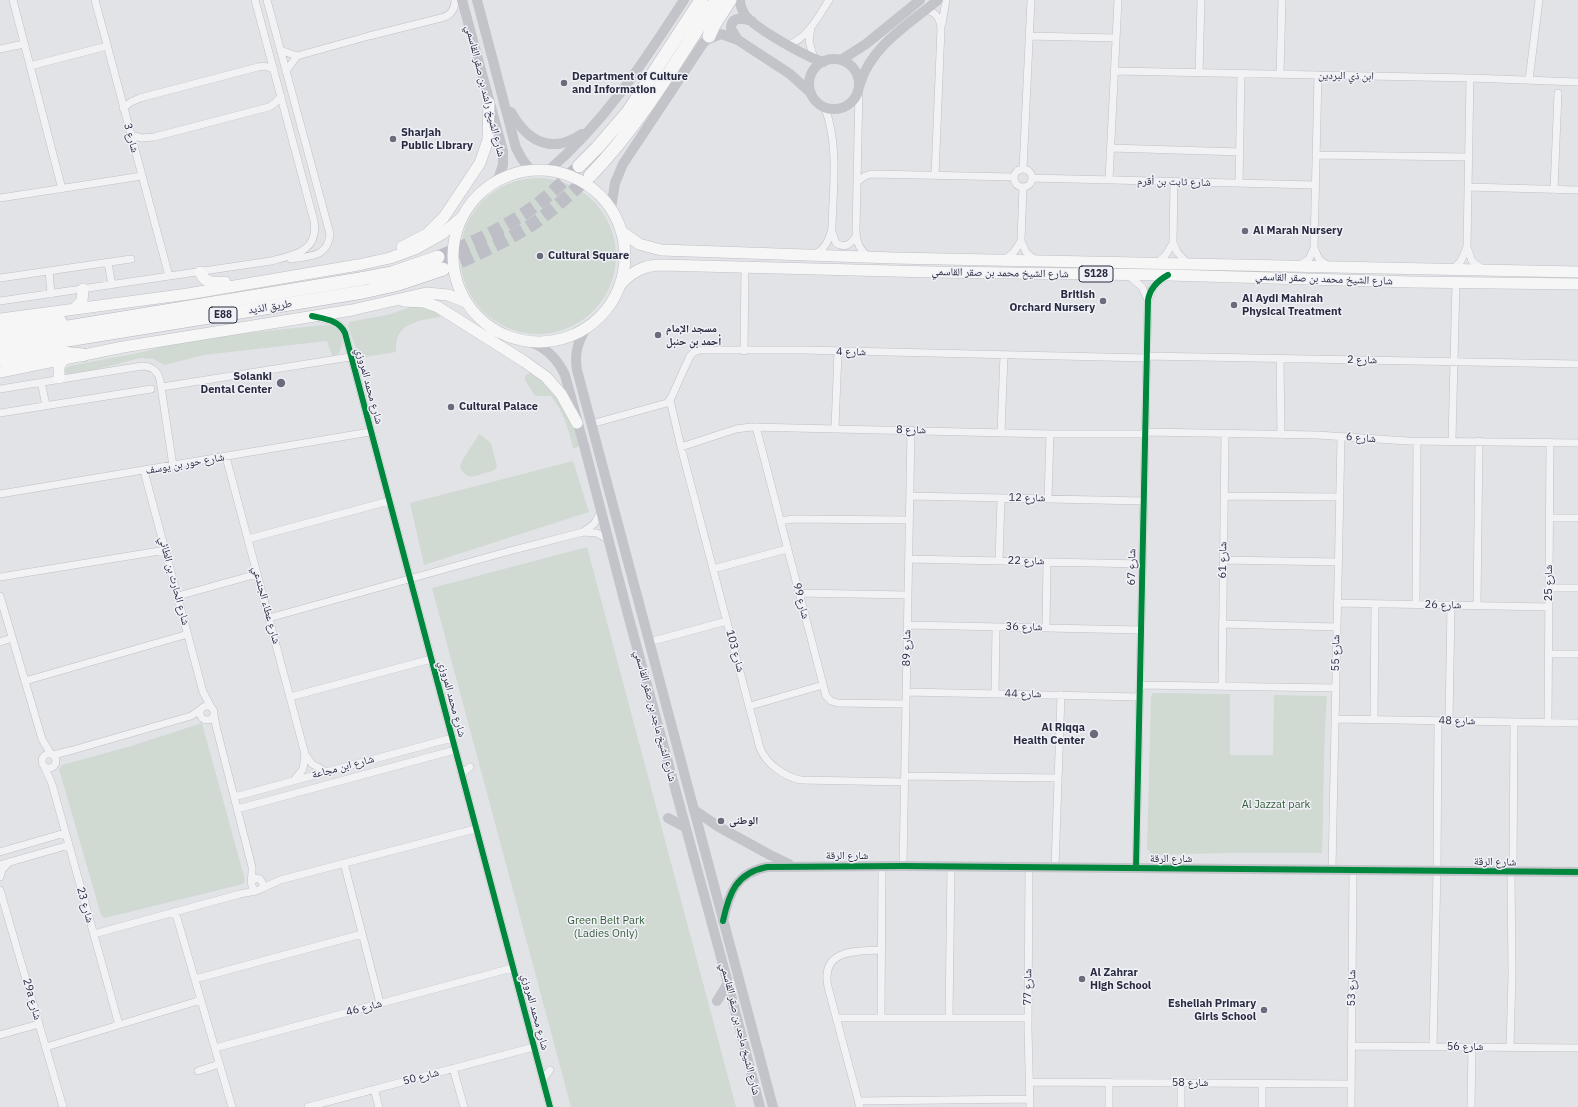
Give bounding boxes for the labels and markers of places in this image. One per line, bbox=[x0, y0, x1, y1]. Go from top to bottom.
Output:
place label: Department of Culture and Information bbox=[572, 70, 688, 96]
marker: Department of Culture and Information bbox=[559, 78, 569, 88]
place label: Sharjah Public Library bbox=[401, 126, 473, 152]
marker: Sharjah Public Library bbox=[388, 134, 398, 144]
place label: Al Marah Nursery bbox=[1253, 224, 1343, 238]
marker: Al Marah Nursery bbox=[1240, 226, 1250, 236]
place label: Cultural Square bbox=[548, 249, 629, 263]
marker: Cultural Square bbox=[535, 251, 545, 261]
place label: British Orchard Nursery bbox=[1009, 288, 1095, 314]
place label: Al Aydi Mahirah Physical Treatment bbox=[1242, 292, 1342, 318]
marker: British Orchard Nursery bbox=[1098, 296, 1108, 306]
marker: Al Aydi Mahirah Physical Treatment bbox=[1229, 300, 1239, 310]
place label: مسجد الإمام أحمد بن حنبل bbox=[666, 322, 721, 348]
marker: مسجد الإمام أحمد بن حنبل bbox=[653, 330, 663, 340]
place label: Solanki Dental Center bbox=[201, 370, 272, 396]
marker: Solanki Dental Center bbox=[275, 377, 287, 389]
place label: Cultural Palace bbox=[459, 400, 538, 414]
marker: Cultural Palace bbox=[446, 402, 456, 412]
place label: Al Riqqa Health Center bbox=[1013, 721, 1085, 747]
marker: Al Riqqa Health Center bbox=[1088, 728, 1100, 740]
place label: الوطنی bbox=[729, 814, 758, 828]
marker: الوطنی bbox=[716, 816, 726, 826]
place label: Al Zahrar High School bbox=[1090, 966, 1151, 992]
marker: Al Zahrar High School bbox=[1077, 974, 1087, 984]
place label: Esheliah Primary Girls School bbox=[1168, 997, 1256, 1023]
marker: Esheliah Primary Girls School bbox=[1259, 1005, 1269, 1015]

